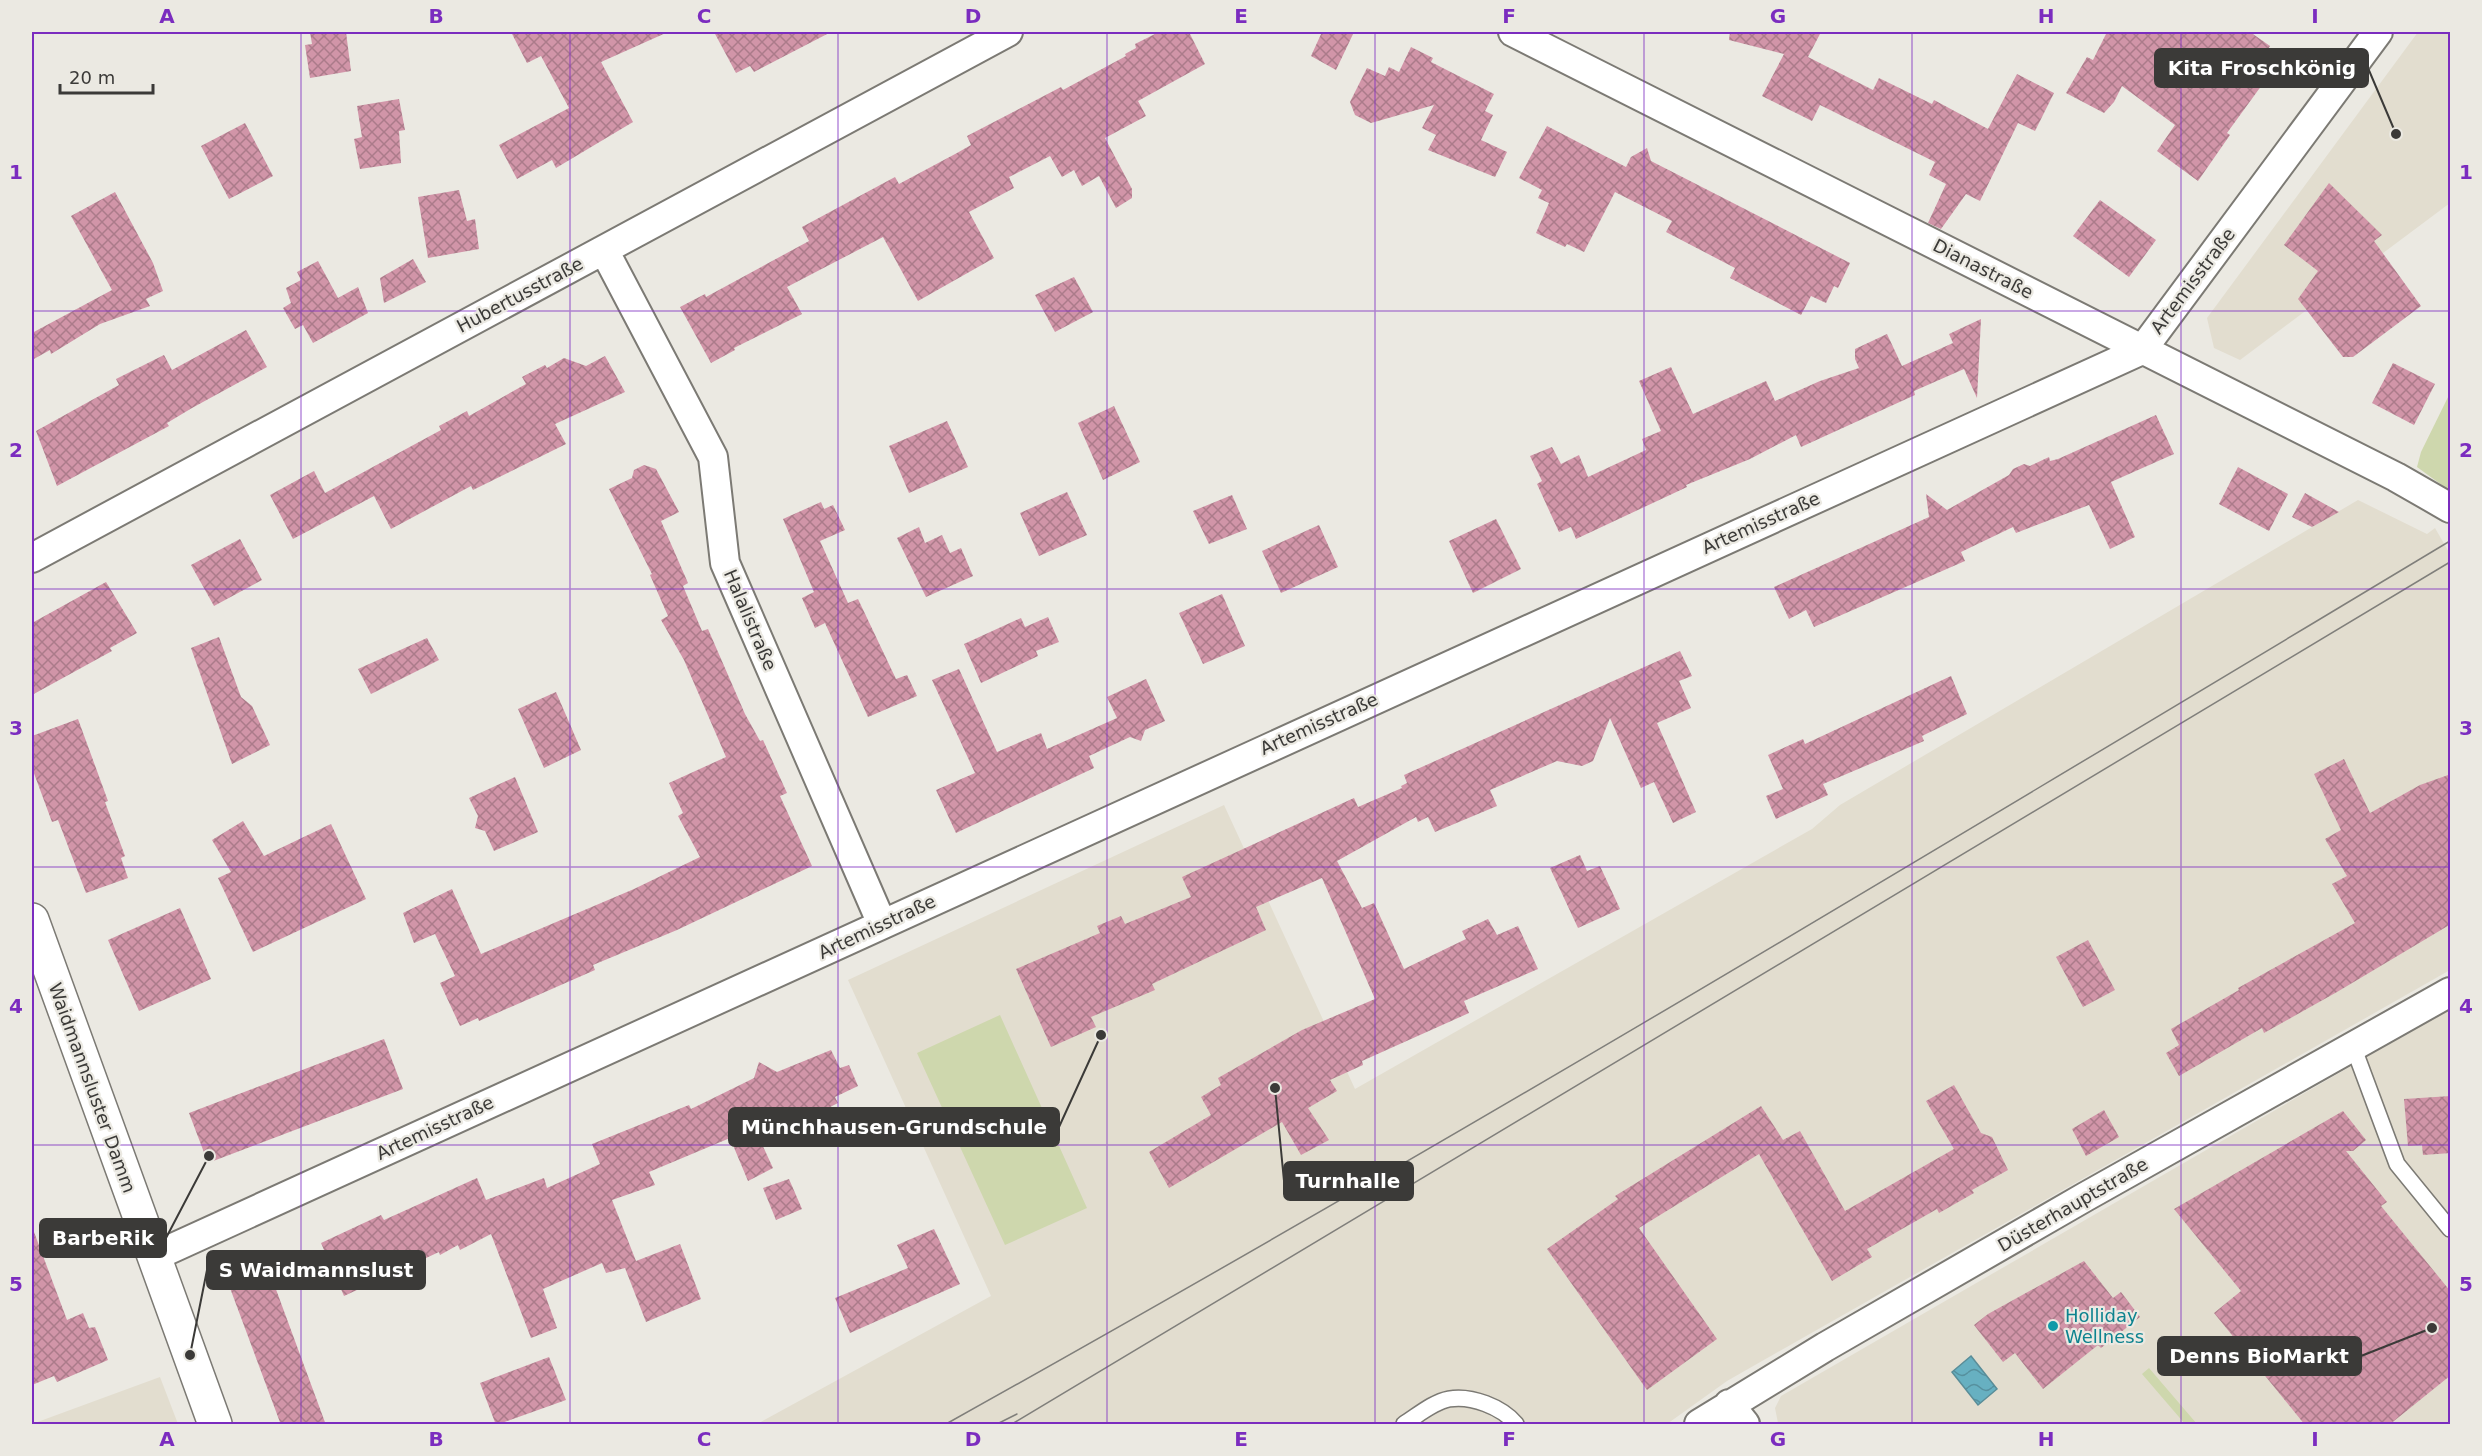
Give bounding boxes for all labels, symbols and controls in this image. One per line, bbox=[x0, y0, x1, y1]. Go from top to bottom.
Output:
text: A bbox=[159, 4, 175, 28]
text: B bbox=[428, 4, 444, 28]
text: C bbox=[697, 4, 711, 28]
text: D bbox=[965, 4, 981, 28]
text: E bbox=[1234, 4, 1248, 28]
text: F bbox=[1502, 4, 1516, 28]
text: G bbox=[1770, 4, 1786, 28]
text: H bbox=[2038, 4, 2054, 28]
text: I bbox=[2311, 4, 2319, 28]
callout: Kita Froschkönig bbox=[2155, 49, 2368, 87]
text: Kita Froschkönig bbox=[2168, 56, 2356, 80]
scale bar bbox=[60, 57, 153, 95]
text: 20 m bbox=[69, 67, 115, 88]
text: 1 bbox=[9, 160, 23, 184]
text: 1 bbox=[2459, 160, 2473, 184]
street label: Artemisstraße bbox=[2146, 224, 2239, 338]
street label: Dianastraße bbox=[1930, 234, 2037, 303]
street label: Hubertusstraße bbox=[453, 252, 586, 337]
text: 2 bbox=[9, 438, 23, 462]
text: 2 bbox=[2459, 438, 2473, 462]
street label: Artemisstraße bbox=[1698, 487, 1823, 558]
street label: Halalistraße bbox=[720, 566, 781, 674]
street label: Artemisstraße bbox=[1256, 688, 1381, 759]
text: 3 bbox=[9, 716, 23, 740]
text: 3 bbox=[2459, 716, 2473, 740]
street label: Artemisstraße bbox=[815, 890, 939, 963]
street label: Waidmannsluster Damm bbox=[45, 980, 140, 1196]
text: 4 bbox=[9, 994, 23, 1018]
text: 4 bbox=[2459, 994, 2473, 1018]
street label: Artemisstraße bbox=[373, 1091, 497, 1164]
callout: Münchhausen-Grundschule bbox=[729, 1108, 1059, 1146]
text: Münchhausen-Grundschule bbox=[741, 1115, 1047, 1139]
street label: Düsterhauptstraße bbox=[1994, 1153, 2151, 1256]
callout: Turnhalle bbox=[1284, 1162, 1413, 1200]
text: Turnhalle bbox=[1296, 1169, 1400, 1193]
callout: BarbeRik bbox=[40, 1219, 166, 1257]
text: BarbeRik bbox=[52, 1226, 155, 1250]
callout: S Waidmannslust bbox=[207, 1251, 425, 1289]
text: S Waidmannslust bbox=[219, 1258, 414, 1282]
text: 5 bbox=[9, 1272, 23, 1296]
text: 5 bbox=[2459, 1272, 2473, 1296]
place label: Holliday Wellness bbox=[2065, 1305, 2144, 1347]
marker: Holliday Wellness bbox=[2046, 1319, 2060, 1333]
callout: Denns BioMarkt bbox=[2158, 1337, 2361, 1375]
text: Denns BioMarkt bbox=[2169, 1344, 2349, 1368]
text: A bbox=[159, 1427, 175, 1451]
text: B bbox=[428, 1427, 444, 1451]
text: C bbox=[697, 1427, 711, 1451]
text: D bbox=[965, 1427, 981, 1451]
text: E bbox=[1234, 1427, 1248, 1451]
text: F bbox=[1502, 1427, 1516, 1451]
text: G bbox=[1770, 1427, 1786, 1451]
text: H bbox=[2038, 1427, 2054, 1451]
text: I bbox=[2311, 1427, 2319, 1451]

